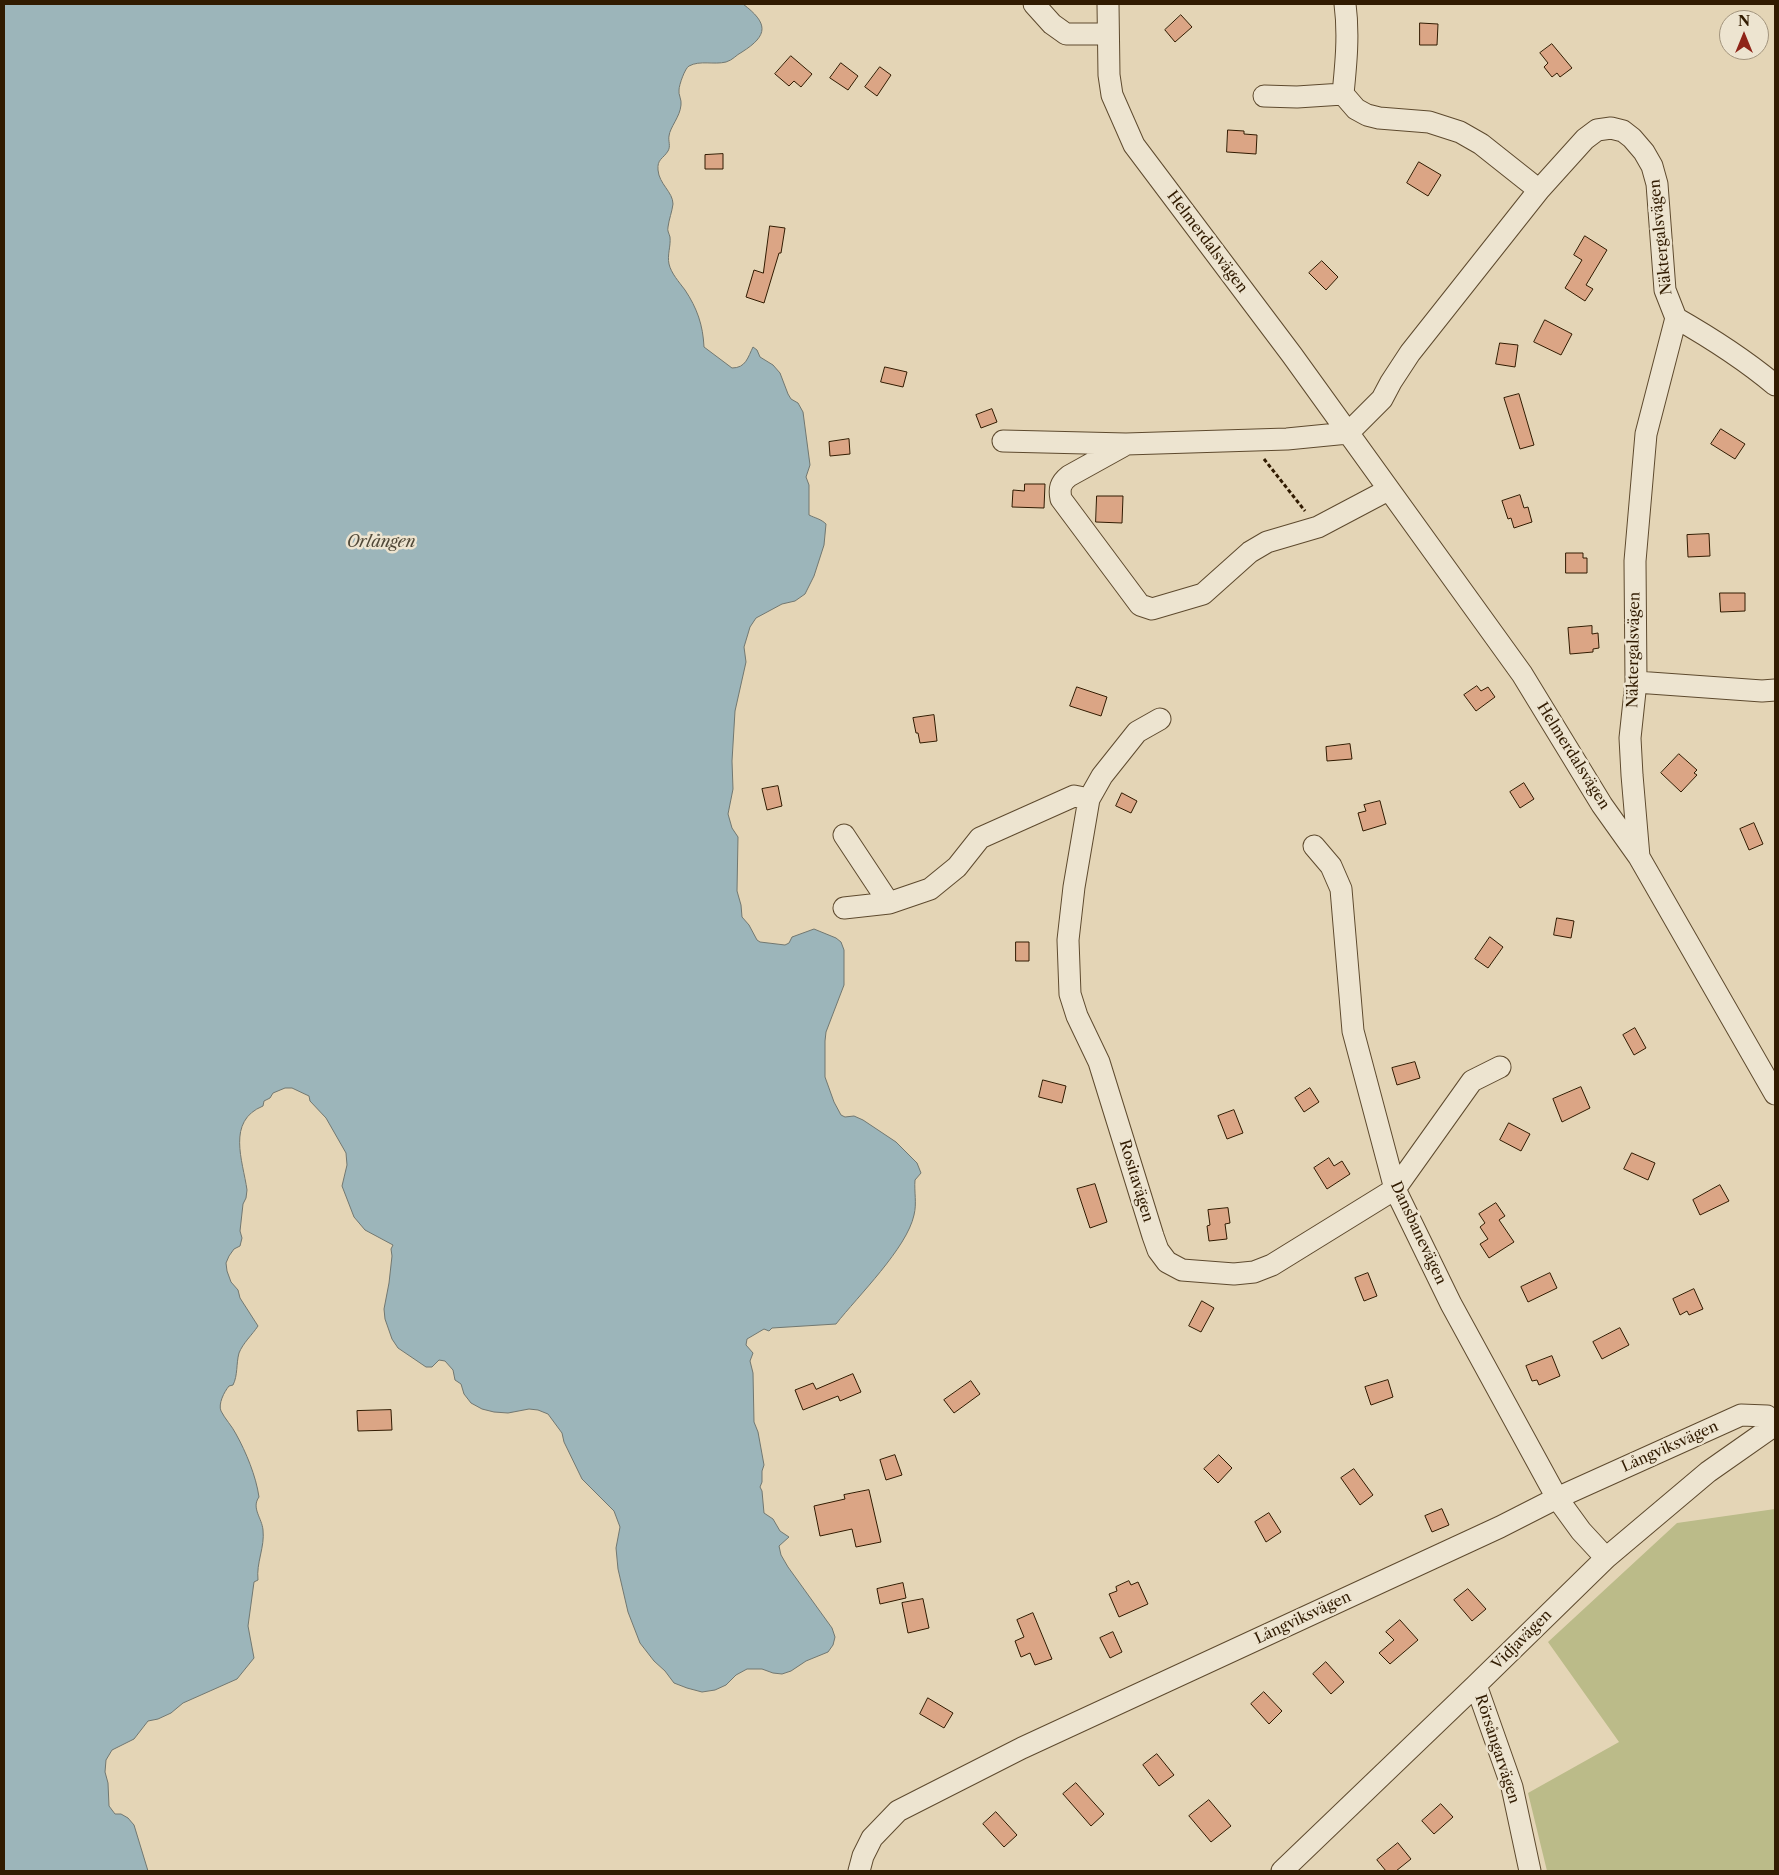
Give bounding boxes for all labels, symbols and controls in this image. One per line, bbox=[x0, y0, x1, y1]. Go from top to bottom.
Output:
north arrow bbox=[1719, 10, 1769, 60]
text: N bbox=[1738, 12, 1750, 30]
street label: Näktergalsvägen bbox=[1646, 178, 1676, 296]
street label: Helmerdalsvägen bbox=[1163, 187, 1251, 297]
water label: Orlången bbox=[347, 532, 415, 552]
street label: Näktergalsvägen bbox=[1624, 592, 1644, 708]
street label: Helmerdalsvägen bbox=[1533, 699, 1613, 813]
street label: Rositavägen bbox=[1115, 1138, 1157, 1224]
street label: Dansbanevägen bbox=[1386, 1179, 1450, 1287]
street label: Långviksvägen bbox=[1619, 1418, 1721, 1476]
street label: Långviksvägen bbox=[1252, 1588, 1354, 1648]
street label: Vidjavägen bbox=[1488, 1606, 1556, 1674]
street label: Rörsångarvägen bbox=[1471, 1692, 1523, 1806]

